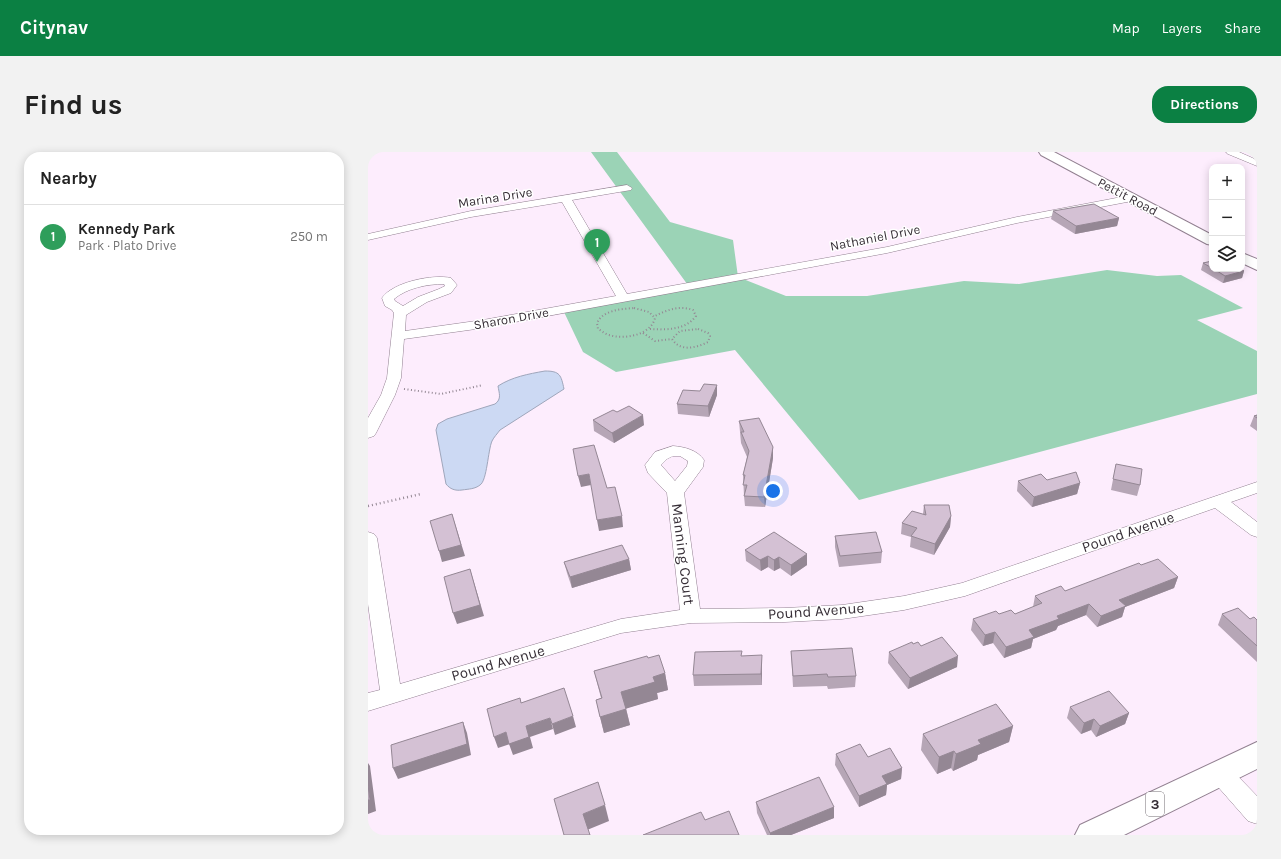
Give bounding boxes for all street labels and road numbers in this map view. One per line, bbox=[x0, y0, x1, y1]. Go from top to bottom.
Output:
street label: Pettit Road bbox=[1095, 174, 1160, 218]
street label: Marina Drive bbox=[457, 184, 534, 211]
street label: Nathaniel Drive bbox=[829, 221, 922, 254]
street label: Sharon Drive bbox=[472, 304, 550, 332]
street label: Manning Court bbox=[668, 502, 698, 606]
street label: Pound Avenue bbox=[1079, 508, 1177, 556]
street label: Pound Avenue bbox=[767, 599, 865, 623]
street label: Pound Avenue bbox=[449, 641, 547, 685]
road number: 3 bbox=[1146, 792, 1164, 816]

